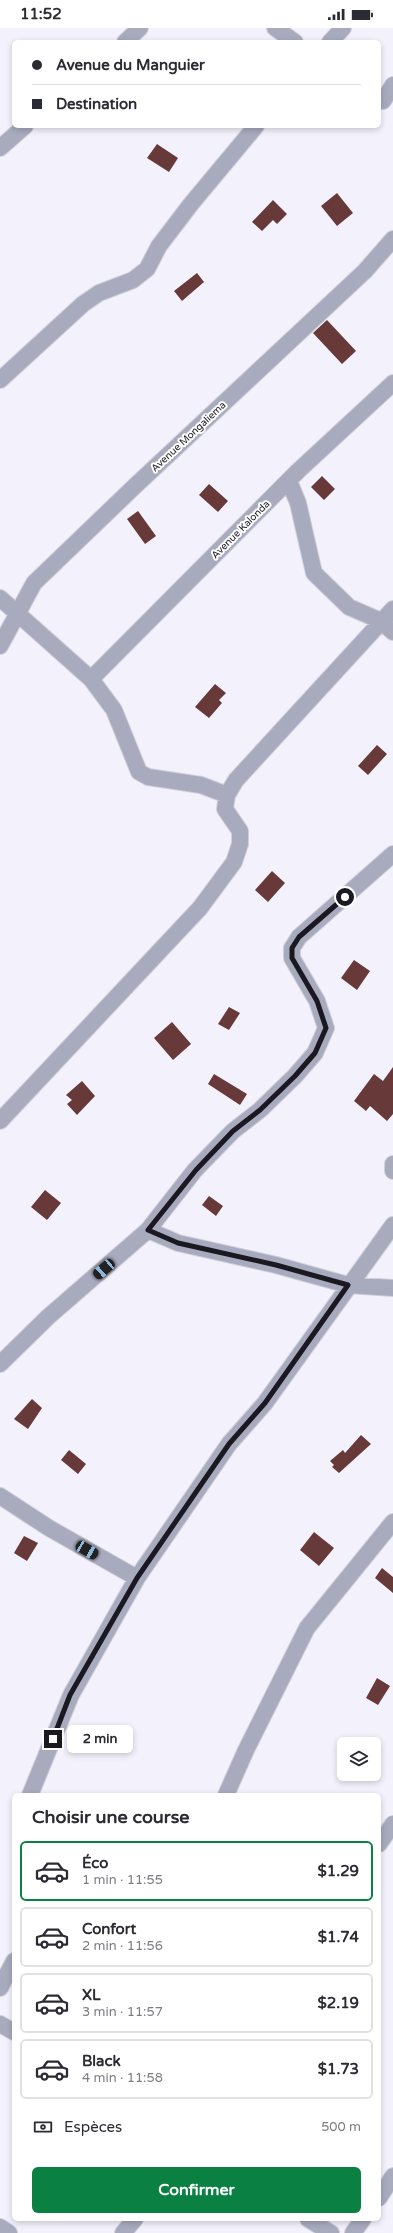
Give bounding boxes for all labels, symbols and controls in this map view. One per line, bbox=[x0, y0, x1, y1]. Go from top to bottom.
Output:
text: 11:52 bbox=[20, 5, 62, 23]
text: Avenue du Manguier bbox=[56, 56, 205, 74]
text: Destination bbox=[56, 95, 137, 113]
street label: Avenue Mongaliema bbox=[149, 399, 228, 474]
street label: Avenue Kalonda bbox=[209, 498, 272, 561]
route start bbox=[336, 888, 354, 906]
car bbox=[91, 1257, 117, 1281]
car bbox=[74, 1539, 100, 1561]
callout: 2 min bbox=[67, 1725, 133, 1753]
route end bbox=[44, 1730, 62, 1748]
text: 2 min bbox=[83, 1731, 117, 1747]
map controls bbox=[337, 1737, 381, 1781]
button: layers bbox=[337, 1737, 381, 1781]
text: Choisir une course bbox=[32, 1806, 190, 1828]
icon: car bbox=[34, 1853, 70, 1889]
text: Éco bbox=[82, 1854, 108, 1872]
text: $1.29 bbox=[318, 1862, 359, 1880]
text: 1 min · 11:55 bbox=[82, 1872, 163, 1888]
icon: car bbox=[34, 1919, 70, 1955]
text: Confort bbox=[82, 1920, 136, 1938]
text: $1.74 bbox=[318, 1928, 359, 1946]
text: 2 min · 11:56 bbox=[82, 1938, 163, 1954]
icon: car bbox=[34, 1985, 70, 2021]
text: XL bbox=[82, 1986, 101, 2004]
text: $2.19 bbox=[318, 1994, 359, 2012]
text: 3 min · 11:57 bbox=[82, 2004, 163, 2020]
icon: car bbox=[34, 2051, 70, 2087]
text: Black bbox=[82, 2052, 121, 2070]
text: $1.73 bbox=[318, 2060, 359, 2078]
text: 4 min · 11:58 bbox=[82, 2070, 163, 2086]
icon: cash bbox=[32, 2116, 54, 2138]
text: Espèces bbox=[64, 2118, 122, 2136]
text: 500 m bbox=[321, 2119, 361, 2135]
button: Confirmer bbox=[32, 2167, 361, 2213]

